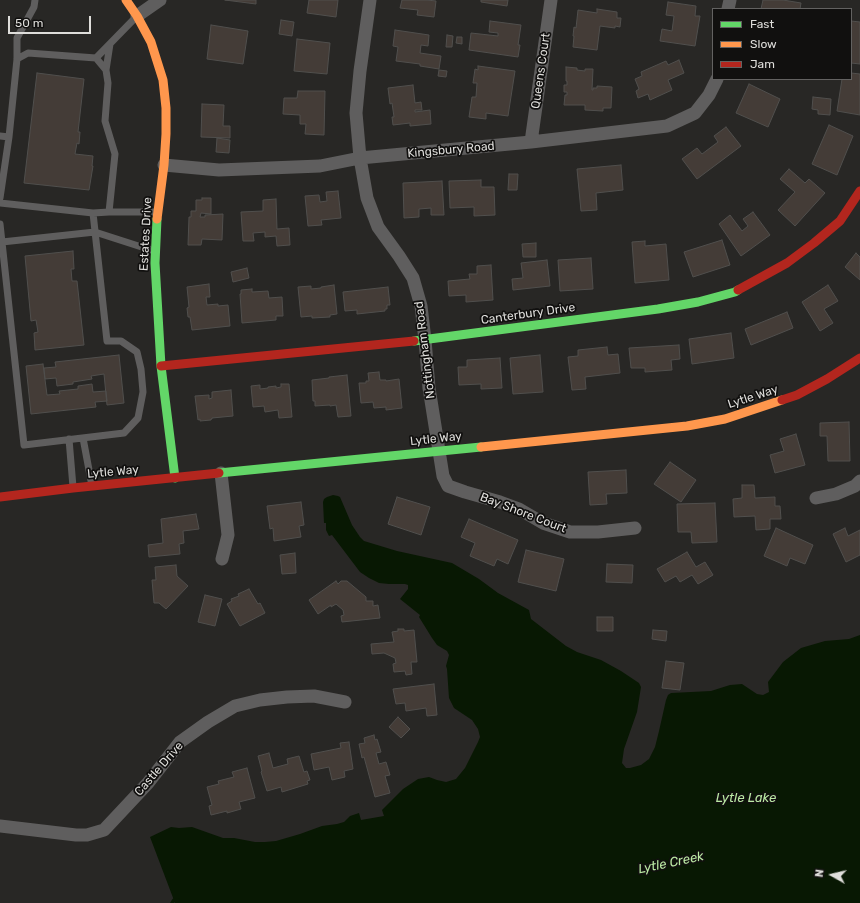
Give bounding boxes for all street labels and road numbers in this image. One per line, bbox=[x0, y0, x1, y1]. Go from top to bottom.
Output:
street label: Queens Court bbox=[529, 32, 553, 110]
street label: Kingsbury Road bbox=[407, 139, 495, 161]
street label: Estates Drive bbox=[137, 197, 155, 271]
street label: Canterbury Drive bbox=[480, 300, 576, 328]
street label: Nottingham Road bbox=[412, 301, 438, 399]
street label: Lytle Way bbox=[726, 382, 780, 412]
street label: Lytle Way bbox=[409, 429, 463, 449]
street label: Lytle Way bbox=[86, 463, 140, 481]
street label: Bay Shore Court bbox=[478, 490, 568, 536]
street label: Castle Drive bbox=[132, 739, 186, 799]

